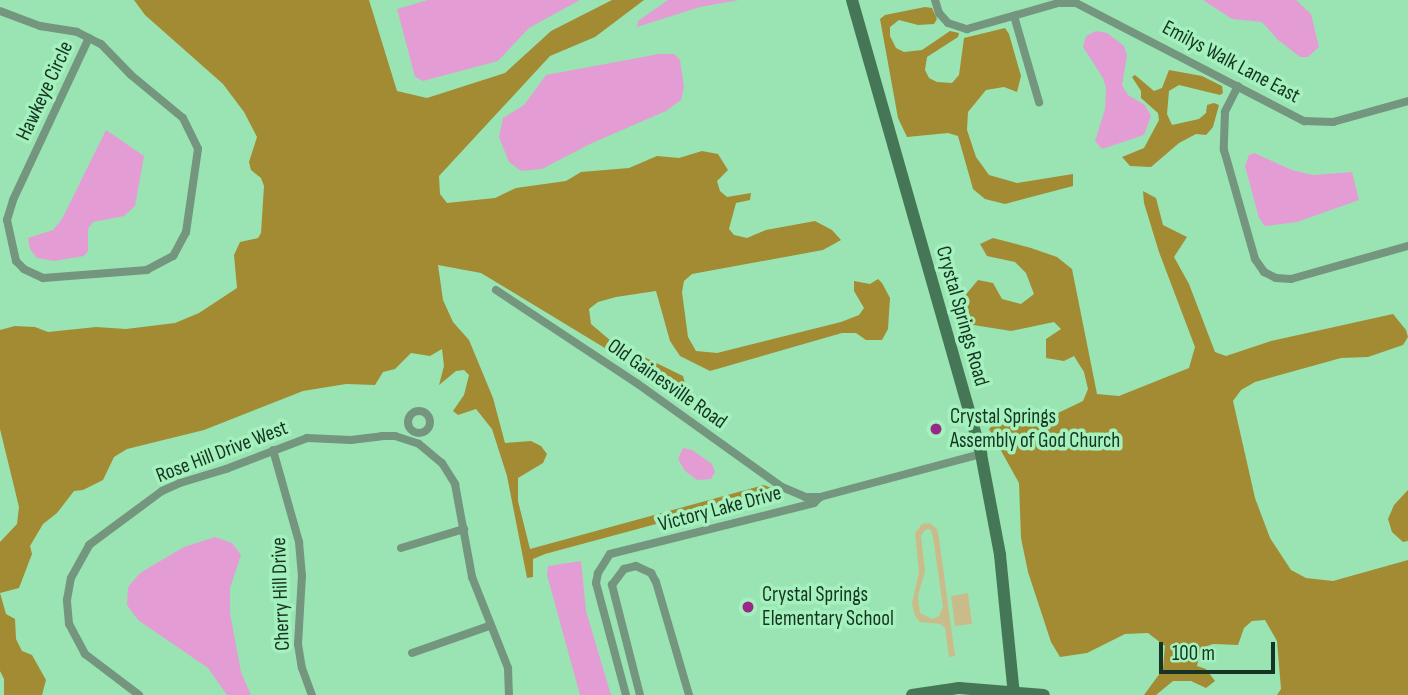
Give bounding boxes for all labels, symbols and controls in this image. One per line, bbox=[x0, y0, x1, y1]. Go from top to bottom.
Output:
street label: Emilys Walk Lane East bbox=[1158, 15, 1304, 109]
street label: Hawkeye Circle bbox=[11, 37, 79, 145]
street label: Crystal Springs Road bbox=[930, 243, 994, 389]
street label: Old Gainesville Road bbox=[602, 333, 732, 435]
place label: Crystal Springs Assembly of God Church bbox=[950, 404, 1120, 454]
street label: Rose Hill Drive West bbox=[153, 415, 291, 489]
marker: Crystal Springs Assembly of God Church bbox=[928, 421, 944, 437]
street label: Victory Lake Drive bbox=[656, 480, 784, 538]
street label: Cherry Hill Drive bbox=[266, 537, 296, 651]
place label: Crystal Springs Elementary School bbox=[762, 582, 894, 632]
marker: Crystal Springs Elementary School bbox=[740, 599, 756, 615]
scale bar bbox=[1163, 628, 1278, 672]
text: 100 m bbox=[1172, 641, 1215, 666]

